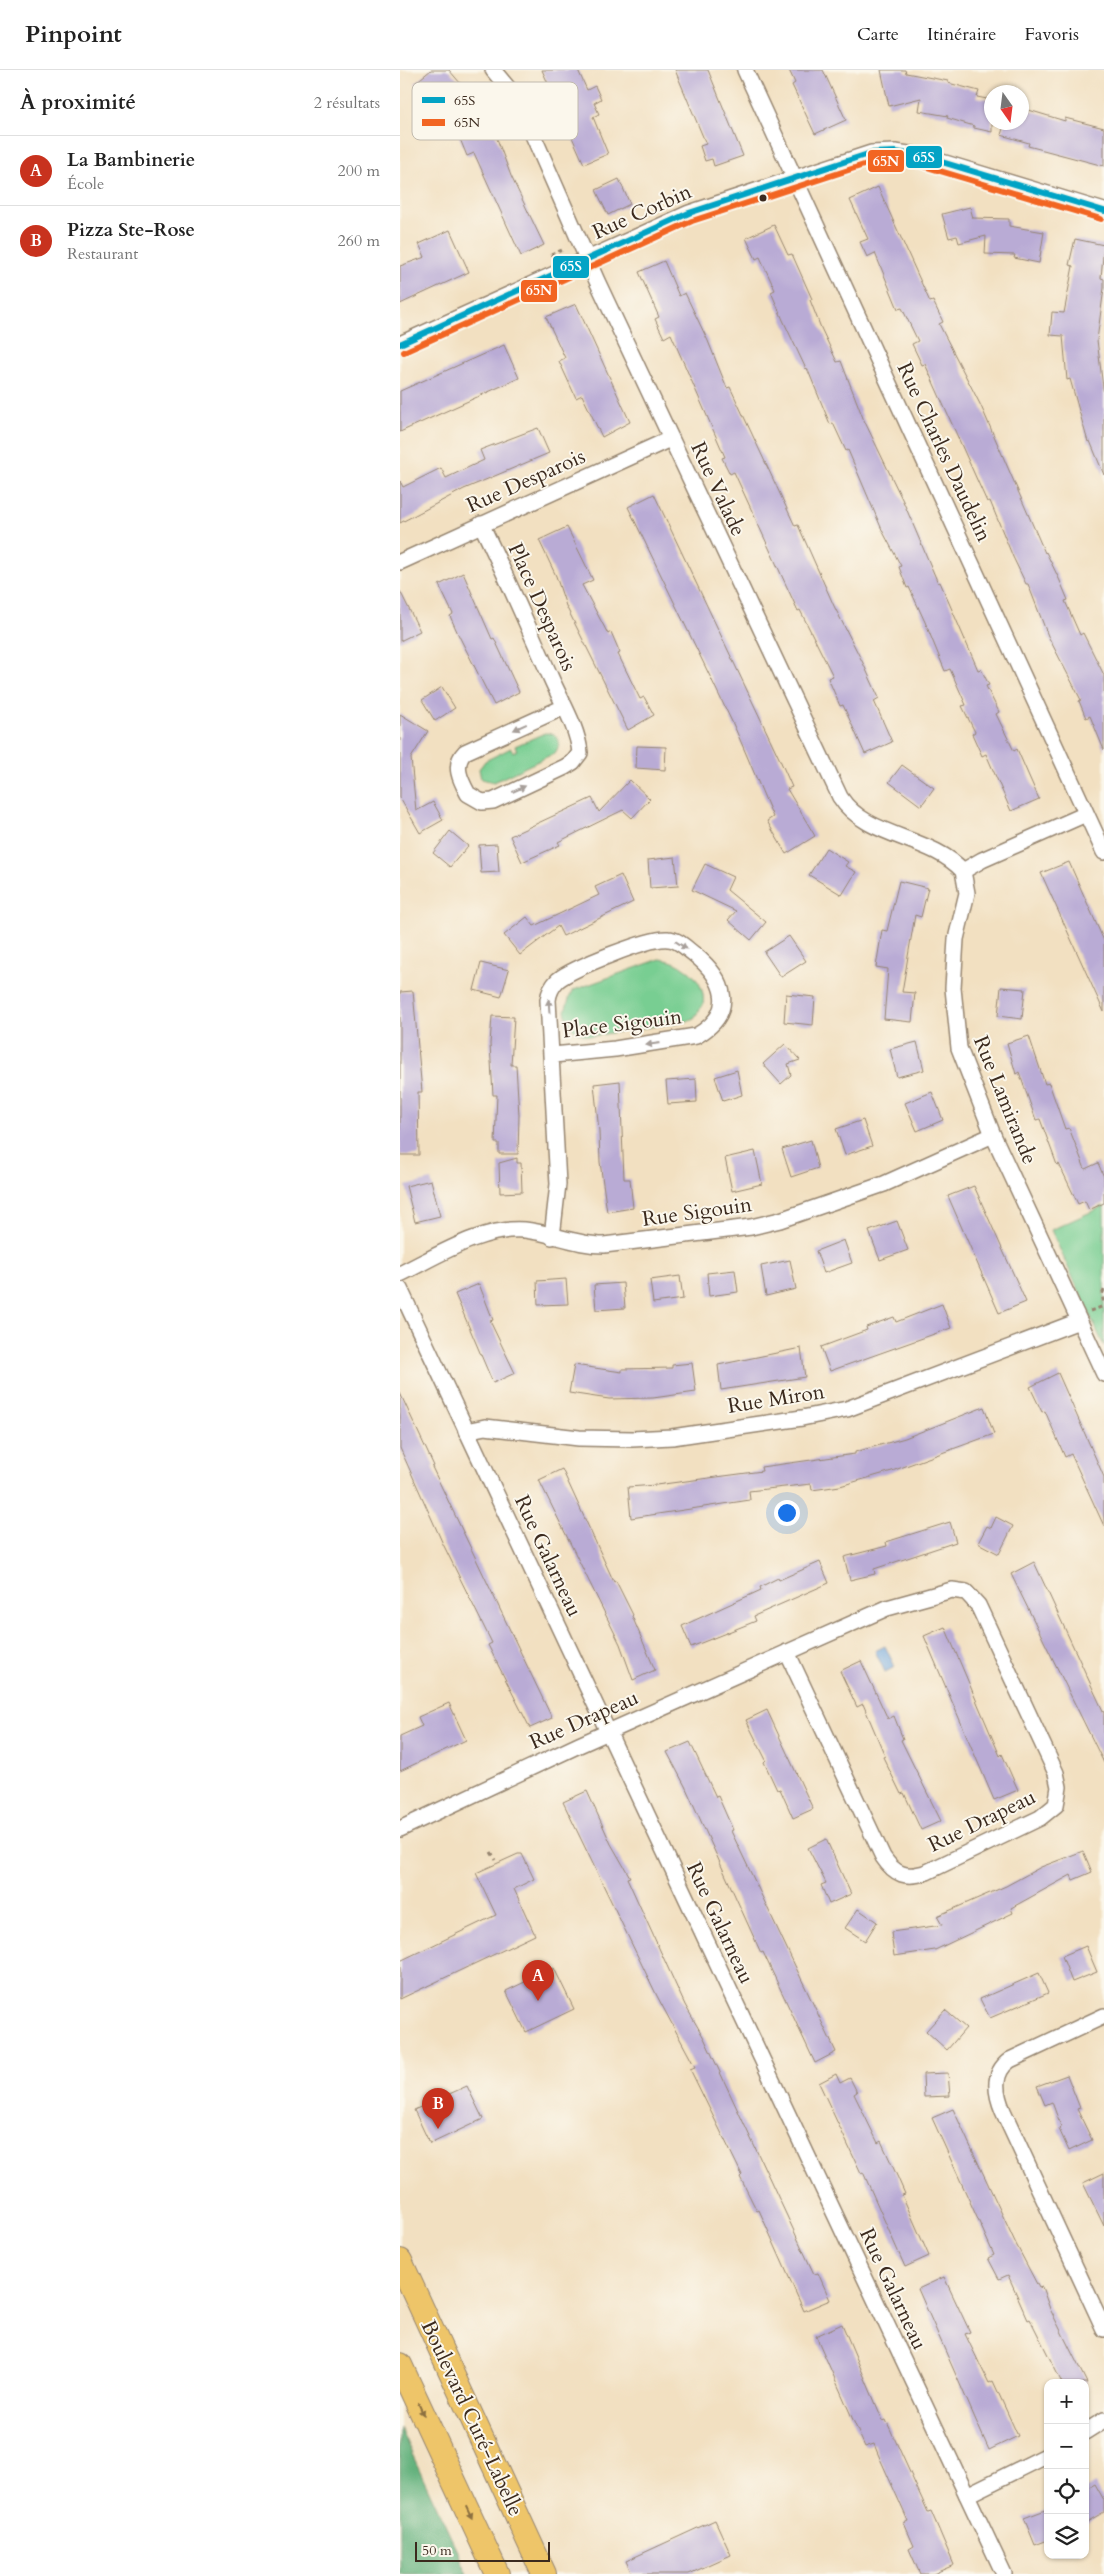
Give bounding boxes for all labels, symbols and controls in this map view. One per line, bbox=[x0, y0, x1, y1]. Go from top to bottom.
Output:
text: Pinpoint bbox=[25, 18, 122, 51]
text: Carte bbox=[857, 22, 899, 47]
text: Itinéraire bbox=[927, 22, 996, 47]
text: Favoris bbox=[1024, 22, 1079, 47]
legend bbox=[412, 82, 578, 140]
north arrow bbox=[984, 85, 1029, 130]
text: À proximité bbox=[20, 88, 136, 117]
text: 65S bbox=[454, 91, 475, 110]
text: 2 résultats bbox=[314, 92, 380, 114]
text: 65N bbox=[454, 113, 480, 132]
line badge: 65S bbox=[905, 145, 943, 169]
text: La Bambinerie bbox=[67, 147, 195, 173]
text: 65S bbox=[913, 148, 935, 167]
line badge: 65N bbox=[867, 149, 905, 173]
text: 65N bbox=[873, 152, 899, 171]
text: A bbox=[30, 160, 42, 182]
text: 200 m bbox=[338, 160, 380, 182]
text: École bbox=[67, 173, 104, 195]
street label: Rue Corbin bbox=[588, 177, 696, 247]
unlabelled marker bbox=[758, 193, 768, 203]
text: Pizza Ste-Rose bbox=[67, 217, 195, 243]
text: B bbox=[30, 230, 42, 252]
text: 260 m bbox=[338, 230, 380, 252]
text: Restaurant bbox=[67, 243, 138, 265]
line badge: 65S bbox=[552, 255, 590, 279]
text: 65S bbox=[560, 257, 582, 276]
line badge: 65N bbox=[520, 279, 558, 303]
text: 65N bbox=[526, 281, 552, 300]
street label: Rue Charles Daudelin bbox=[890, 358, 998, 546]
street label: Rue Valade bbox=[684, 437, 752, 541]
street label: Rue Desparois bbox=[462, 442, 590, 520]
street label: Place Desparois bbox=[501, 538, 583, 676]
one-way arrow bbox=[513, 723, 527, 731]
one-way arrow bbox=[512, 785, 526, 793]
one-way arrow bbox=[675, 940, 688, 950]
one-way arrow bbox=[544, 998, 552, 1014]
street label: Place Sigouin bbox=[560, 1002, 684, 1046]
street label: Rue Lamirande bbox=[966, 1031, 1044, 1169]
one-way arrow bbox=[645, 1040, 661, 1048]
street label: Rue Sigouin bbox=[640, 1190, 754, 1234]
street label: Rue Miron bbox=[725, 1377, 827, 1421]
street label: Rue Galarneau bbox=[507, 1490, 589, 1622]
your location bbox=[774, 1500, 800, 1526]
street label: Rue Drapeau bbox=[525, 1683, 643, 1757]
street label: Rue Drapeau bbox=[923, 1782, 1041, 1860]
street label: Rue Galarneau bbox=[679, 1857, 761, 1989]
pin: A bbox=[522, 1960, 554, 2001]
pin: B bbox=[422, 2088, 454, 2129]
street label: Rue Galarneau bbox=[852, 2223, 934, 2355]
street label: Boulevard Curé-Labelle bbox=[414, 2315, 530, 2521]
map controls bbox=[1044, 2379, 1089, 2559]
button: + bbox=[1044, 2379, 1089, 2424]
one-way arrow bbox=[417, 2402, 425, 2416]
button: − bbox=[1044, 2424, 1089, 2469]
button: locate bbox=[1044, 2469, 1089, 2514]
one-way arrow bbox=[465, 2505, 473, 2519]
button: layers bbox=[1044, 2514, 1089, 2559]
scale bar bbox=[415, 2539, 550, 2562]
text: 50 m bbox=[422, 2541, 452, 2560]

